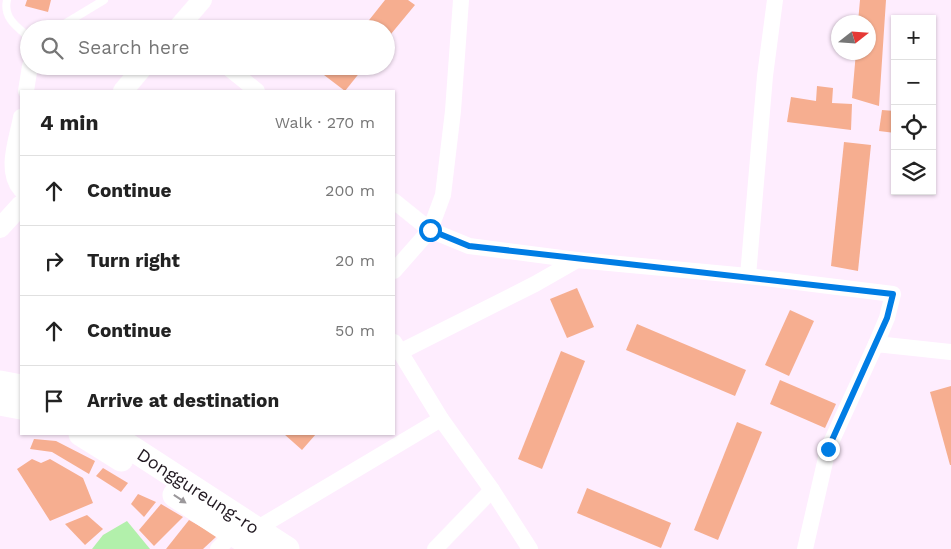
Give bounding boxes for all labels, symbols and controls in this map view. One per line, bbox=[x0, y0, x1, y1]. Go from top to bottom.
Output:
north arrow bbox=[831, 15, 876, 60]
map controls bbox=[891, 15, 936, 195]
button: + bbox=[891, 15, 936, 60]
search box bbox=[20, 20, 395, 75]
icon: search bbox=[38, 34, 66, 62]
text: Search here bbox=[78, 36, 189, 59]
button: − bbox=[891, 60, 936, 105]
button: locate bbox=[891, 105, 936, 150]
text: 4 min bbox=[40, 110, 98, 135]
text: Walk · 270 m bbox=[275, 113, 375, 132]
button: layers bbox=[891, 150, 936, 195]
icon: ahead bbox=[40, 177, 68, 205]
text: Continue bbox=[87, 179, 171, 202]
text: 200 m bbox=[325, 181, 375, 200]
route start bbox=[419, 219, 442, 242]
icon: right bbox=[40, 247, 68, 275]
text: Turn right bbox=[87, 249, 180, 272]
text: 20 m bbox=[335, 251, 375, 270]
icon: ahead bbox=[40, 317, 68, 345]
text: Continue bbox=[87, 319, 171, 342]
text: 50 m bbox=[335, 321, 375, 340]
icon: arrive bbox=[40, 387, 68, 415]
text: Arrive at destination bbox=[87, 389, 279, 412]
route end bbox=[817, 438, 840, 461]
street label: Donggureung-ro bbox=[133, 443, 263, 538]
one-way arrow bbox=[174, 494, 187, 503]

